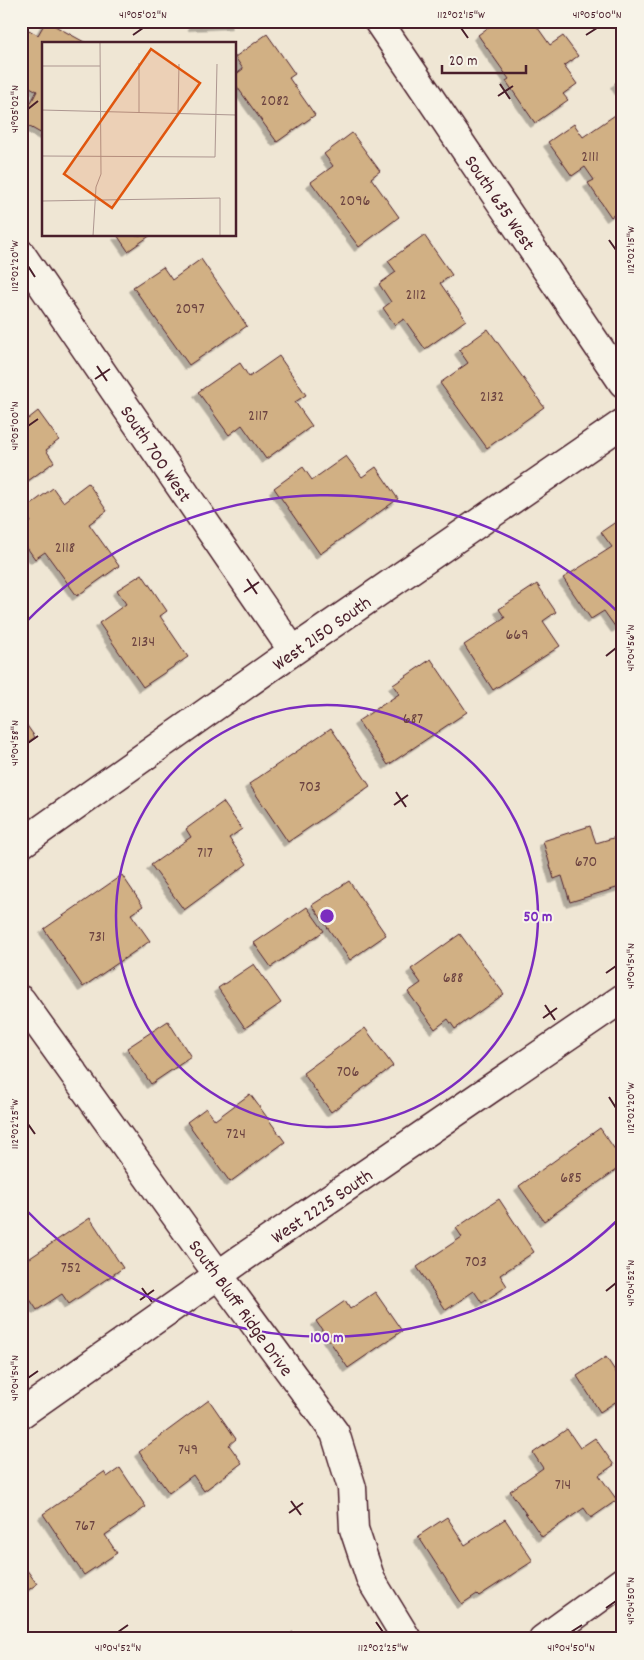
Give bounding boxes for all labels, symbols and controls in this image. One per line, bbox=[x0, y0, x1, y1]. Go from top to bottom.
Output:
text: 41°05'02"N bbox=[119, 7, 167, 24]
text: 112°02'15"W bbox=[437, 7, 485, 24]
text: 41°05'00"N bbox=[572, 7, 622, 24]
inset map bbox=[42, 42, 236, 236]
scale bar bbox=[442, 42, 525, 74]
text: 20 m bbox=[449, 51, 477, 73]
text: 41°05'02"N bbox=[7, 85, 24, 133]
house number: 2082 bbox=[260, 90, 290, 113]
house number: 2111 bbox=[581, 146, 599, 169]
street label: South 635 West bbox=[456, 151, 540, 257]
house number: 2096 bbox=[340, 190, 371, 213]
text: 112°02'15"W bbox=[623, 226, 640, 274]
text: 112°02'20"W bbox=[7, 240, 24, 292]
house number: 2112 bbox=[406, 284, 427, 307]
house number: 2097 bbox=[175, 298, 205, 321]
house number: 2132 bbox=[480, 386, 504, 409]
text: 41°05'00"N bbox=[7, 401, 24, 451]
street label: South 700 West bbox=[112, 401, 197, 509]
house number: 2117 bbox=[248, 405, 268, 428]
house number: 2118 bbox=[55, 537, 75, 560]
street label: West 2150 South bbox=[268, 591, 378, 679]
house number: 669 bbox=[505, 624, 529, 647]
text: 41°04'56"N bbox=[623, 624, 640, 671]
house number: 2134 bbox=[131, 631, 155, 654]
house number: 687 bbox=[403, 708, 423, 731]
text: 41°04'58"N bbox=[7, 720, 24, 766]
house number: 703 bbox=[299, 776, 321, 799]
house number: 717 bbox=[197, 842, 213, 865]
house number: 670 bbox=[575, 851, 597, 874]
centre of rings bbox=[318, 907, 336, 925]
text: 50 m bbox=[524, 907, 552, 929]
house number: 731 bbox=[89, 926, 105, 949]
text: 41°04'54"N bbox=[623, 943, 640, 989]
house number: 688 bbox=[443, 967, 463, 990]
house number: 706 bbox=[337, 1061, 359, 1084]
text: 112°02'20"W bbox=[623, 1082, 640, 1134]
text: 112°02'25"W bbox=[7, 1099, 24, 1149]
house number: 724 bbox=[226, 1123, 246, 1146]
street label: West 2225 South bbox=[267, 1164, 379, 1252]
house number: 685 bbox=[560, 1167, 582, 1190]
street label: South Bluff Ridge Drive bbox=[180, 1235, 298, 1383]
house number: 703 bbox=[465, 1251, 487, 1274]
house number: 752 bbox=[61, 1257, 81, 1280]
text: 41°04'52"N bbox=[623, 1260, 640, 1306]
text: 100 m bbox=[310, 1328, 344, 1350]
text: 41°04'54"N bbox=[7, 1355, 24, 1401]
house number: 749 bbox=[178, 1439, 198, 1462]
house number: 714 bbox=[555, 1474, 571, 1497]
house number: 767 bbox=[75, 1515, 95, 1538]
text: 41°04'50"N bbox=[623, 1577, 640, 1625]
text: 41°04'52"N bbox=[95, 1640, 141, 1657]
text: 112°02'25"W bbox=[358, 1640, 408, 1657]
text: 41°04'50"N bbox=[547, 1640, 595, 1657]

